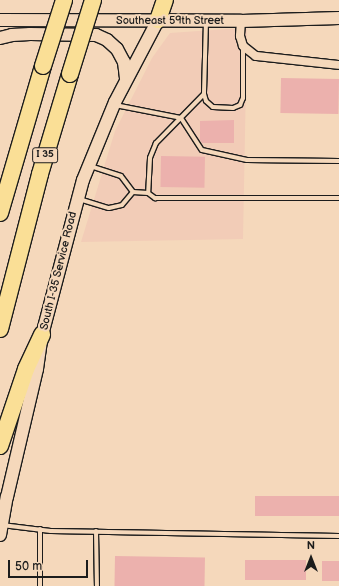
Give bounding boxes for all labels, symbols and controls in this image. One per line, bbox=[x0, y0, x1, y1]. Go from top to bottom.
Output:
street label: Southeast 59th Street bbox=[116, 14, 224, 28]
road number: I 35 bbox=[32, 147, 58, 163]
street label: South I-35 Service Road bbox=[38, 210, 80, 332]
north arrow bbox=[291, 538, 331, 578]
text: N bbox=[307, 539, 315, 552]
scale bar bbox=[10, 552, 90, 578]
text: 50 m bbox=[15, 559, 42, 574]

